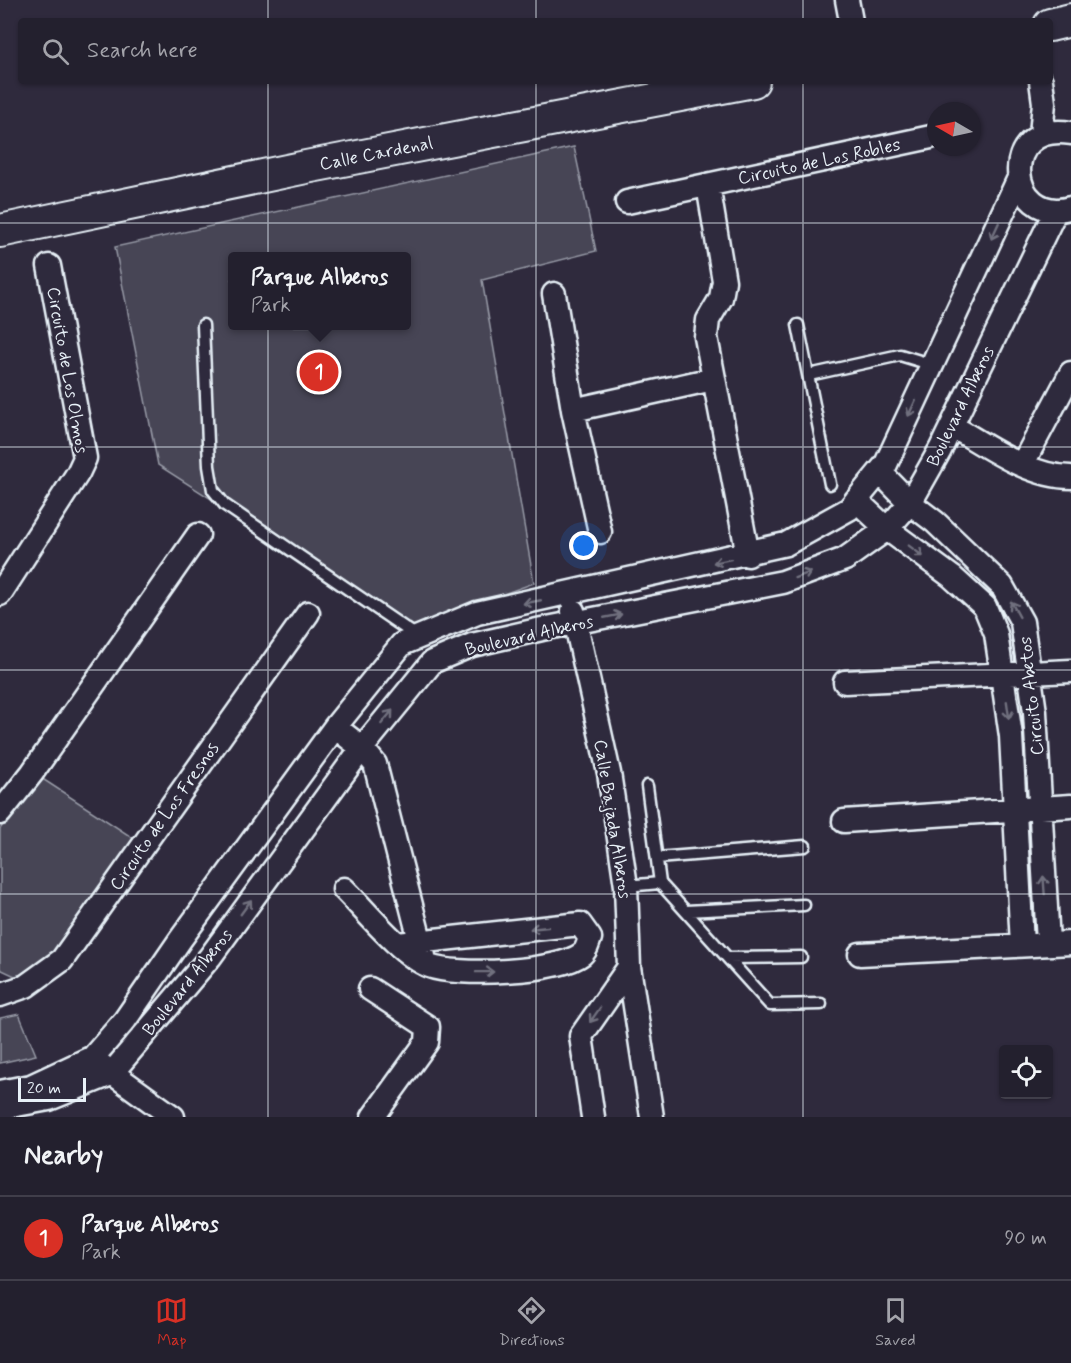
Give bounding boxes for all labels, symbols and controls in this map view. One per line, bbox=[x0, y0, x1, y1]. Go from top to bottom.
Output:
search box bbox=[18, 18, 1053, 84]
icon: search bbox=[39, 35, 72, 68]
text: Search here bbox=[87, 37, 198, 65]
north arrow bbox=[927, 102, 981, 156]
street label: Calle Cardenal bbox=[318, 131, 435, 177]
street label: Circuito de Los Robles bbox=[736, 133, 903, 191]
one-way arrow bbox=[988, 222, 1000, 240]
popup bbox=[228, 252, 411, 330]
text: Parque Alberos bbox=[251, 264, 388, 292]
street label: Circuito de Los Olmos bbox=[41, 285, 93, 455]
text: Park bbox=[251, 292, 290, 319]
street label: Boulevard Alberos bbox=[921, 342, 1000, 471]
pin: 1 bbox=[300, 350, 338, 394]
one-way arrow bbox=[906, 398, 918, 416]
your location bbox=[569, 531, 598, 560]
one-way arrow bbox=[908, 545, 924, 558]
one-way arrow bbox=[713, 555, 732, 567]
one-way arrow bbox=[793, 568, 812, 579]
one-way arrow bbox=[523, 597, 542, 608]
one-way arrow bbox=[1009, 601, 1021, 618]
street label: Boulevard Alberos bbox=[463, 610, 596, 662]
one-way arrow bbox=[602, 610, 622, 621]
street label: Circuito Abetos bbox=[1014, 635, 1050, 757]
one-way arrow bbox=[1003, 700, 1014, 720]
one-way arrow bbox=[380, 710, 394, 725]
street label: Circuito de Los Fresnos bbox=[105, 738, 225, 896]
street label: Calle Bajada Alberos bbox=[588, 738, 636, 901]
one-way arrow bbox=[1039, 875, 1050, 895]
one-way arrow bbox=[240, 900, 252, 916]
one-way arrow bbox=[530, 923, 550, 934]
street label: Boulevard Alberos bbox=[137, 924, 238, 1041]
one-way arrow bbox=[475, 966, 495, 977]
one-way arrow bbox=[589, 1007, 601, 1023]
map controls bbox=[999, 1045, 1053, 1099]
button: locate bbox=[999, 1045, 1053, 1099]
scale bar bbox=[18, 1075, 86, 1102]
text: 20 m bbox=[27, 1078, 61, 1099]
text: Nearby bbox=[24, 1139, 103, 1173]
text: Parque Alberos bbox=[81, 1211, 219, 1239]
text: 1 bbox=[39, 1225, 48, 1252]
text: 90 m bbox=[1004, 1225, 1047, 1252]
text: Park bbox=[81, 1239, 121, 1266]
tab: Map bbox=[155, 1294, 188, 1351]
tab: Directions bbox=[499, 1294, 565, 1351]
tab: Saved bbox=[875, 1294, 916, 1351]

